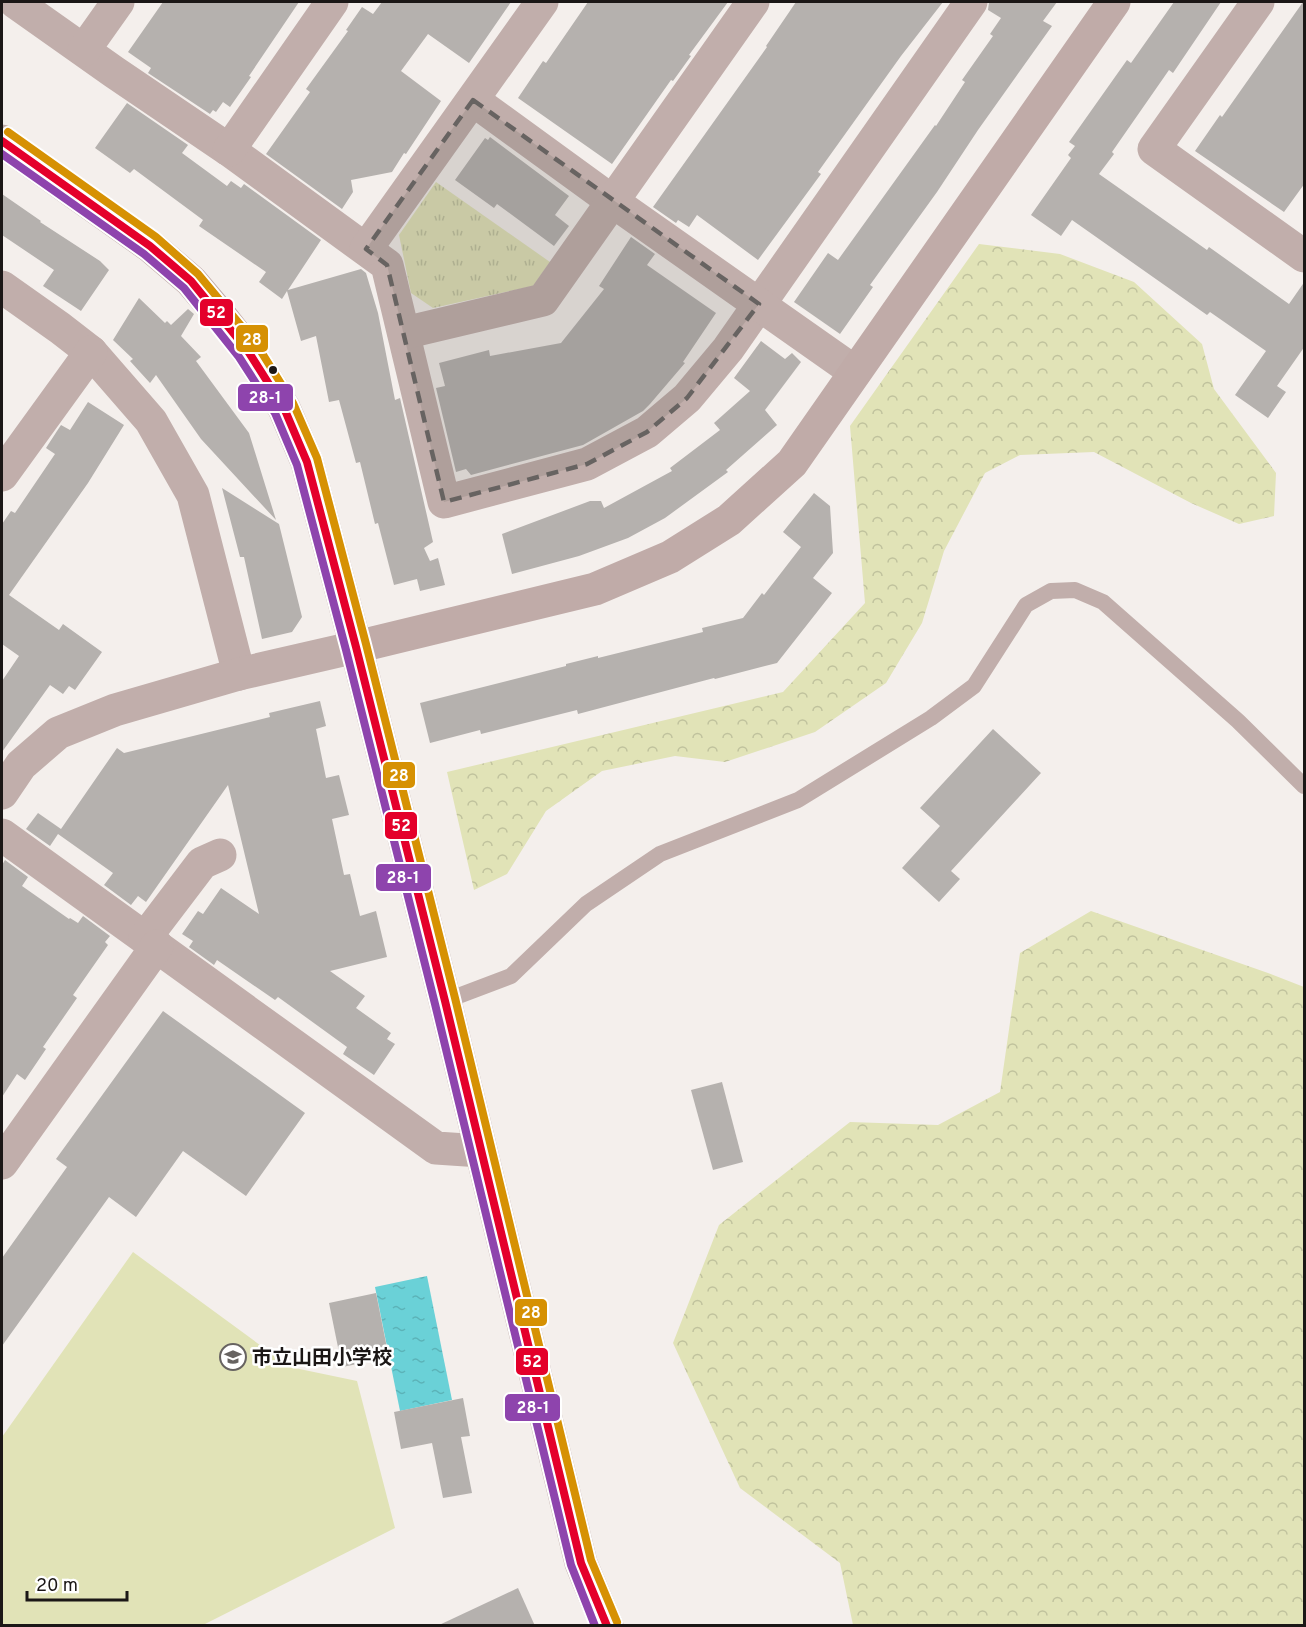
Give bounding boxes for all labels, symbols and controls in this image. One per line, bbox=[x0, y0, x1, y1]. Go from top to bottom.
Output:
line badge: 52 bbox=[199, 298, 234, 327]
text: 52 bbox=[206, 304, 226, 324]
line badge: 28 bbox=[235, 324, 269, 353]
text: 28 bbox=[242, 331, 262, 351]
unlabelled marker bbox=[267, 364, 279, 376]
line badge: 28-1 bbox=[237, 383, 294, 412]
text: 28-1 bbox=[249, 389, 281, 409]
line badge: 28 bbox=[382, 761, 416, 789]
text: 28 bbox=[389, 767, 409, 787]
line badge: 52 bbox=[384, 811, 418, 840]
text: 52 bbox=[391, 817, 411, 837]
line badge: 28-1 bbox=[375, 863, 432, 892]
text: 28-1 bbox=[387, 869, 419, 889]
line badge: 28 bbox=[514, 1298, 548, 1327]
text: 28 bbox=[521, 1304, 541, 1324]
school or university icon: 市立山田小学校 bbox=[218, 1342, 248, 1372]
place label: 市立山田小学校 bbox=[252, 1346, 392, 1372]
line badge: 52 bbox=[515, 1347, 549, 1376]
text: 52 bbox=[522, 1353, 542, 1373]
line badge: 28-1 bbox=[504, 1393, 561, 1422]
text: 28-1 bbox=[517, 1399, 549, 1419]
scale bar bbox=[27, 1564, 128, 1602]
text: 20 m bbox=[36, 1575, 78, 1598]

